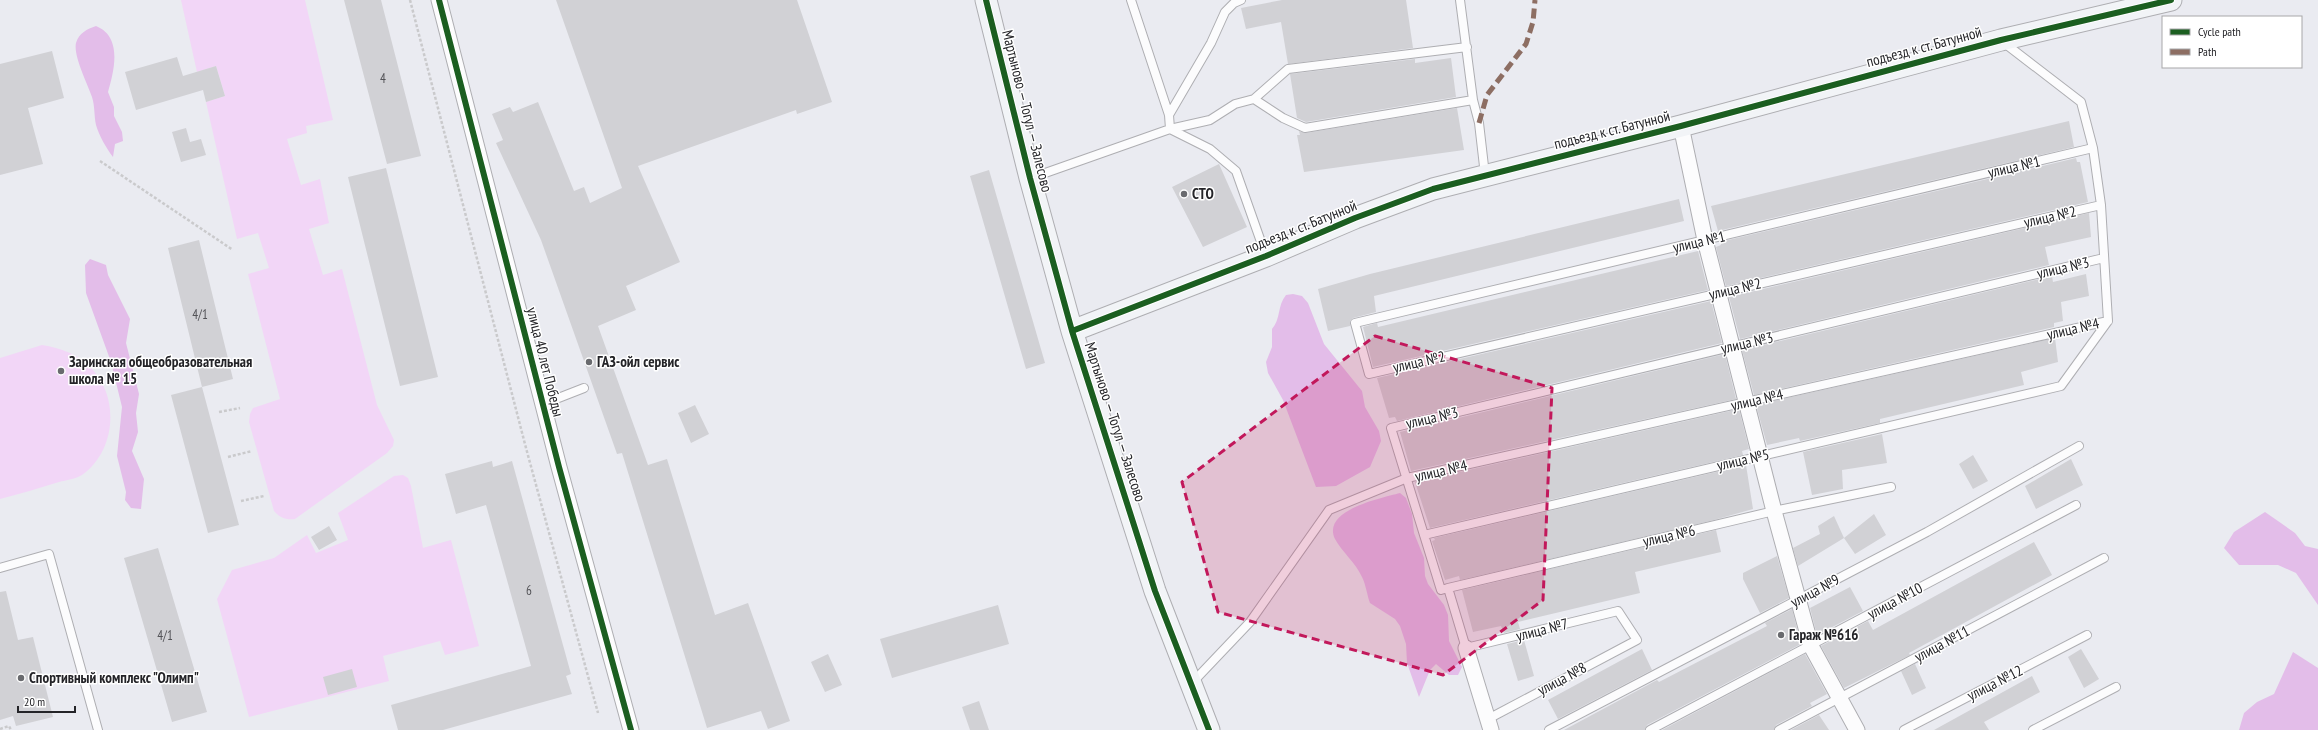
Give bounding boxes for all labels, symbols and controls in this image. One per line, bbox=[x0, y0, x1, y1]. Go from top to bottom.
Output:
legend bbox=[2162, 16, 2302, 68]
street label: подъезд к ст. Батунной bbox=[1864, 22, 1984, 71]
text: Cycle path bbox=[2198, 24, 2241, 39]
street label: Мартыново — Тогул — Залесово bbox=[998, 28, 1057, 194]
text: Path bbox=[2198, 44, 2216, 59]
house number: 4 bbox=[380, 70, 386, 87]
street label: подъезд к ст. Батунной bbox=[1552, 106, 1672, 153]
street label: улица №1 bbox=[1986, 151, 2042, 182]
place label: СТО bbox=[1192, 184, 1214, 203]
marker: СТО bbox=[1179, 189, 1189, 199]
street label: подъезд к ст. Батунной bbox=[1242, 195, 1359, 258]
street label: улица №2 bbox=[2022, 201, 2078, 232]
street label: улица №1 bbox=[1671, 226, 1727, 257]
street label: улица №3 bbox=[2035, 252, 2091, 283]
street label: улица №2 bbox=[1707, 273, 1763, 304]
street label: улица 40 лет Победы bbox=[523, 305, 568, 419]
house number: 4/1 bbox=[192, 306, 208, 323]
street label: улица №4 bbox=[2045, 313, 2101, 344]
street label: улица №3 bbox=[1719, 327, 1775, 358]
street label: Мартыново — Тогул — Залесово bbox=[1081, 340, 1150, 504]
street label: улица №2 bbox=[1391, 346, 1447, 377]
place label: Заринская общеобразовательная школа № 15 bbox=[69, 352, 252, 388]
place label: ГАЗ-ойл сервис bbox=[597, 352, 680, 371]
marker: ГАЗ-ойл сервис bbox=[584, 357, 594, 367]
marker: Заринская общеобразовательная школа № 15 bbox=[56, 366, 66, 376]
street label: улица №4 bbox=[1729, 384, 1785, 415]
street label: улица №3 bbox=[1404, 402, 1460, 433]
street label: улица №5 bbox=[1715, 444, 1771, 475]
street label: улица №4 bbox=[1413, 455, 1469, 486]
street label: улица №6 bbox=[1641, 520, 1697, 551]
street label: улица №9 bbox=[1787, 570, 1843, 611]
street label: улица №10 bbox=[1864, 578, 1926, 623]
house number: 6 bbox=[526, 582, 532, 599]
street label: улица №7 bbox=[1514, 614, 1570, 645]
street label: улица №11 bbox=[1911, 621, 1973, 666]
place label: Гараж №616 bbox=[1789, 625, 1858, 644]
house number: 4/1 bbox=[157, 627, 173, 644]
marker: Гараж №616 bbox=[1776, 630, 1786, 640]
street label: улица №8 bbox=[1534, 658, 1590, 699]
street label: улица №12 bbox=[1964, 661, 2026, 705]
place label: Спортивный комплекс "Олимп" bbox=[29, 668, 199, 687]
marker: Спортивный комплекс "Олимп" bbox=[16, 673, 26, 683]
scale bar bbox=[18, 688, 75, 714]
text: 20 m bbox=[24, 694, 45, 709]

